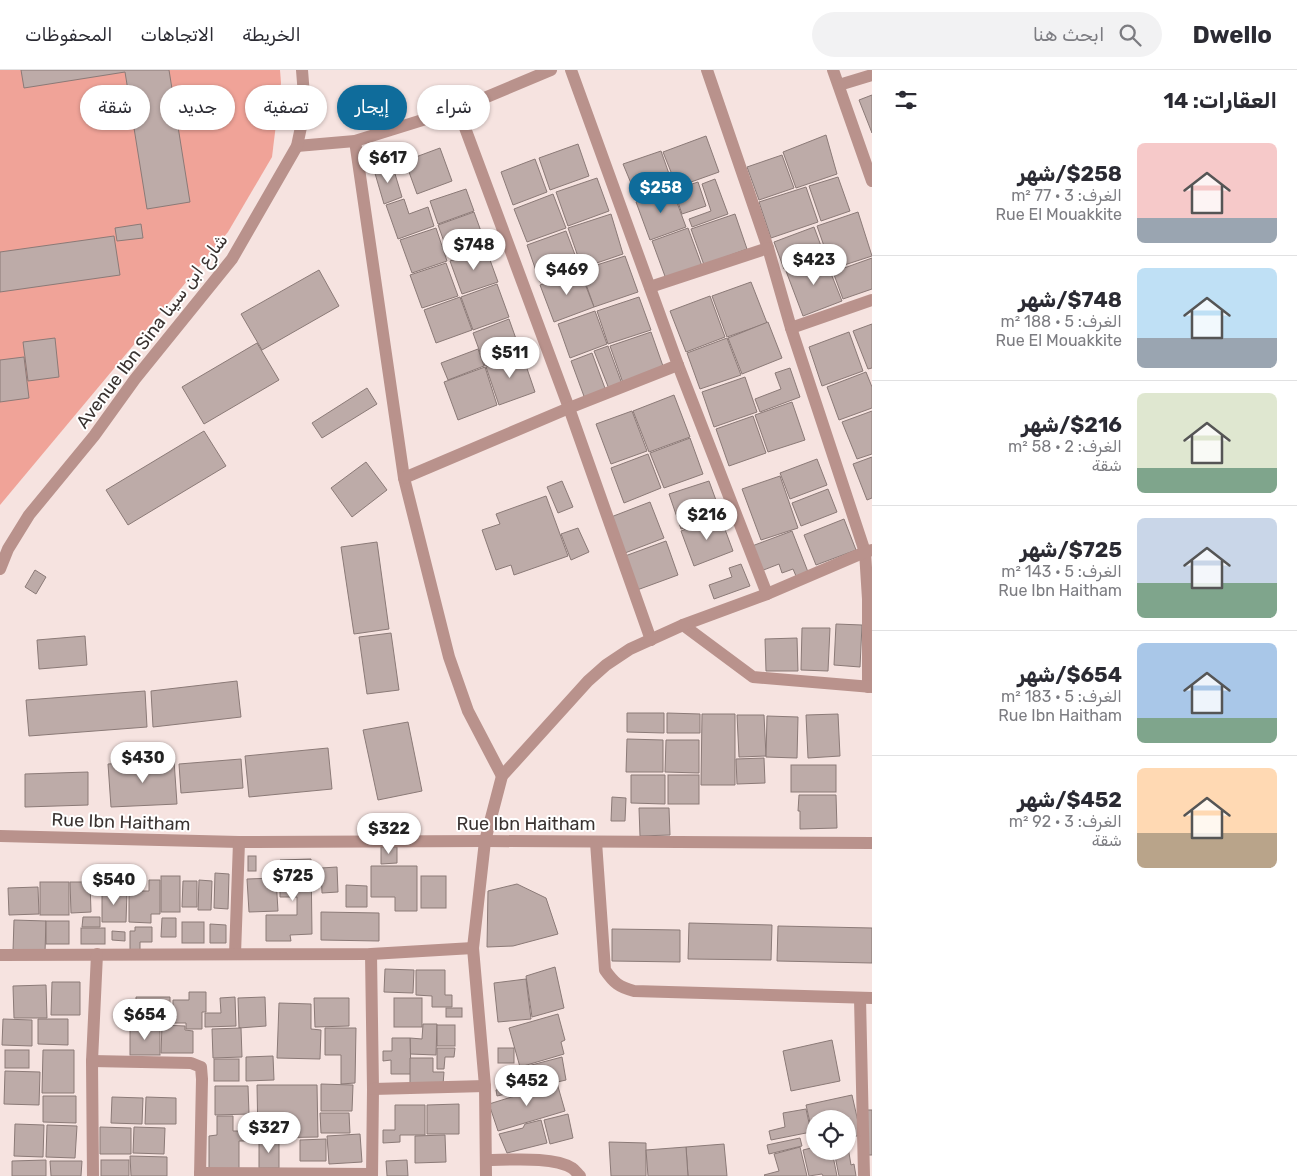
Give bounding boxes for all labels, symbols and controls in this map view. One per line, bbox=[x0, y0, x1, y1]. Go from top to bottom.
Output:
search box bbox=[812, 12, 1162, 57]
icon: search bbox=[1116, 21, 1144, 49]
text: Dwello bbox=[1192, 21, 1272, 49]
text: ابحث هنا bbox=[1033, 23, 1104, 46]
text: المحفوظات bbox=[25, 24, 112, 46]
text: الاتجاهات bbox=[140, 24, 214, 46]
text: الخريطة bbox=[242, 24, 301, 46]
chip: شقة bbox=[80, 85, 150, 130]
chip: جديد bbox=[160, 85, 235, 130]
chip: تصفية bbox=[245, 85, 327, 130]
chip: إيجار bbox=[337, 85, 407, 130]
chip: شراء bbox=[417, 85, 490, 130]
icon: filters bbox=[892, 86, 920, 114]
text: العقارات: 14 bbox=[1164, 88, 1277, 113]
pin: $617 bbox=[358, 142, 418, 184]
text: $617 bbox=[369, 148, 407, 167]
text: $258/شهر bbox=[1018, 161, 1122, 186]
icon: home bbox=[1177, 163, 1237, 223]
pin: $258 bbox=[631, 172, 691, 214]
text: $258 bbox=[640, 178, 682, 197]
text: الغرف: 3 · 77 m² bbox=[1011, 186, 1122, 205]
text: Rue El Mouakkite bbox=[996, 205, 1122, 224]
pin: $748 bbox=[444, 228, 504, 271]
street label: Avenue Ibn Sina شارع ابن سينا bbox=[72, 229, 233, 433]
text: $748 bbox=[453, 235, 495, 254]
pin: $423 bbox=[784, 244, 844, 286]
text: $423 bbox=[793, 250, 835, 269]
pin: $469 bbox=[537, 254, 597, 296]
text: $469 bbox=[546, 260, 588, 279]
text: $748/شهر bbox=[1019, 287, 1122, 312]
icon: home bbox=[1177, 288, 1237, 348]
text: الغرف: 5 · 188 m² bbox=[1000, 312, 1122, 331]
text: Rue El Mouakkite bbox=[996, 331, 1122, 350]
pin: $511 bbox=[480, 336, 540, 379]
text: $511 bbox=[492, 343, 528, 362]
text: $216/شهر bbox=[1021, 412, 1122, 437]
icon: home bbox=[1177, 413, 1237, 473]
text: الغرف: 2 · 58 m² bbox=[1008, 437, 1122, 456]
text: شقة bbox=[1092, 456, 1122, 475]
pin: $216 bbox=[677, 498, 737, 541]
text: $216 bbox=[687, 505, 727, 524]
text: $725/شهر bbox=[1020, 537, 1122, 562]
icon: home bbox=[1177, 538, 1237, 598]
text: الغرف: 5 · 143 m² bbox=[1001, 562, 1122, 581]
text: Rue Ibn Haitham bbox=[998, 581, 1122, 600]
text: $654/شهر bbox=[1018, 662, 1122, 687]
icon: home bbox=[1177, 663, 1237, 723]
text: الغرف: 5 · 183 m² bbox=[1001, 687, 1122, 706]
text: Rue Ibn Haitham bbox=[998, 706, 1122, 725]
pin: $430 bbox=[113, 742, 173, 784]
text: $430 bbox=[121, 748, 165, 767]
text: $452/شهر bbox=[1018, 787, 1122, 812]
icon: home bbox=[1177, 788, 1237, 848]
street label: Rue Ibn Haitham bbox=[51, 809, 191, 835]
pin: $322 bbox=[359, 812, 419, 855]
text: الغرف: 3 · 92 m² bbox=[1009, 812, 1122, 831]
street label: Rue Ibn Haitham bbox=[456, 813, 596, 835]
text: $322 bbox=[368, 819, 410, 838]
text: شقة bbox=[1092, 831, 1122, 850]
pin: $725 bbox=[263, 860, 323, 902]
pin: $540 bbox=[84, 864, 144, 906]
text: $725 bbox=[273, 866, 313, 885]
text: $540 bbox=[93, 870, 135, 889]
pin: $654 bbox=[115, 998, 175, 1041]
text: $654 bbox=[124, 1005, 166, 1024]
pin: $452 bbox=[497, 1064, 557, 1107]
text: $452 bbox=[506, 1071, 548, 1090]
map controls bbox=[806, 1110, 856, 1160]
button: locate bbox=[806, 1110, 856, 1160]
pin: $327 bbox=[239, 1112, 299, 1154]
text: $327 bbox=[249, 1118, 289, 1137]

